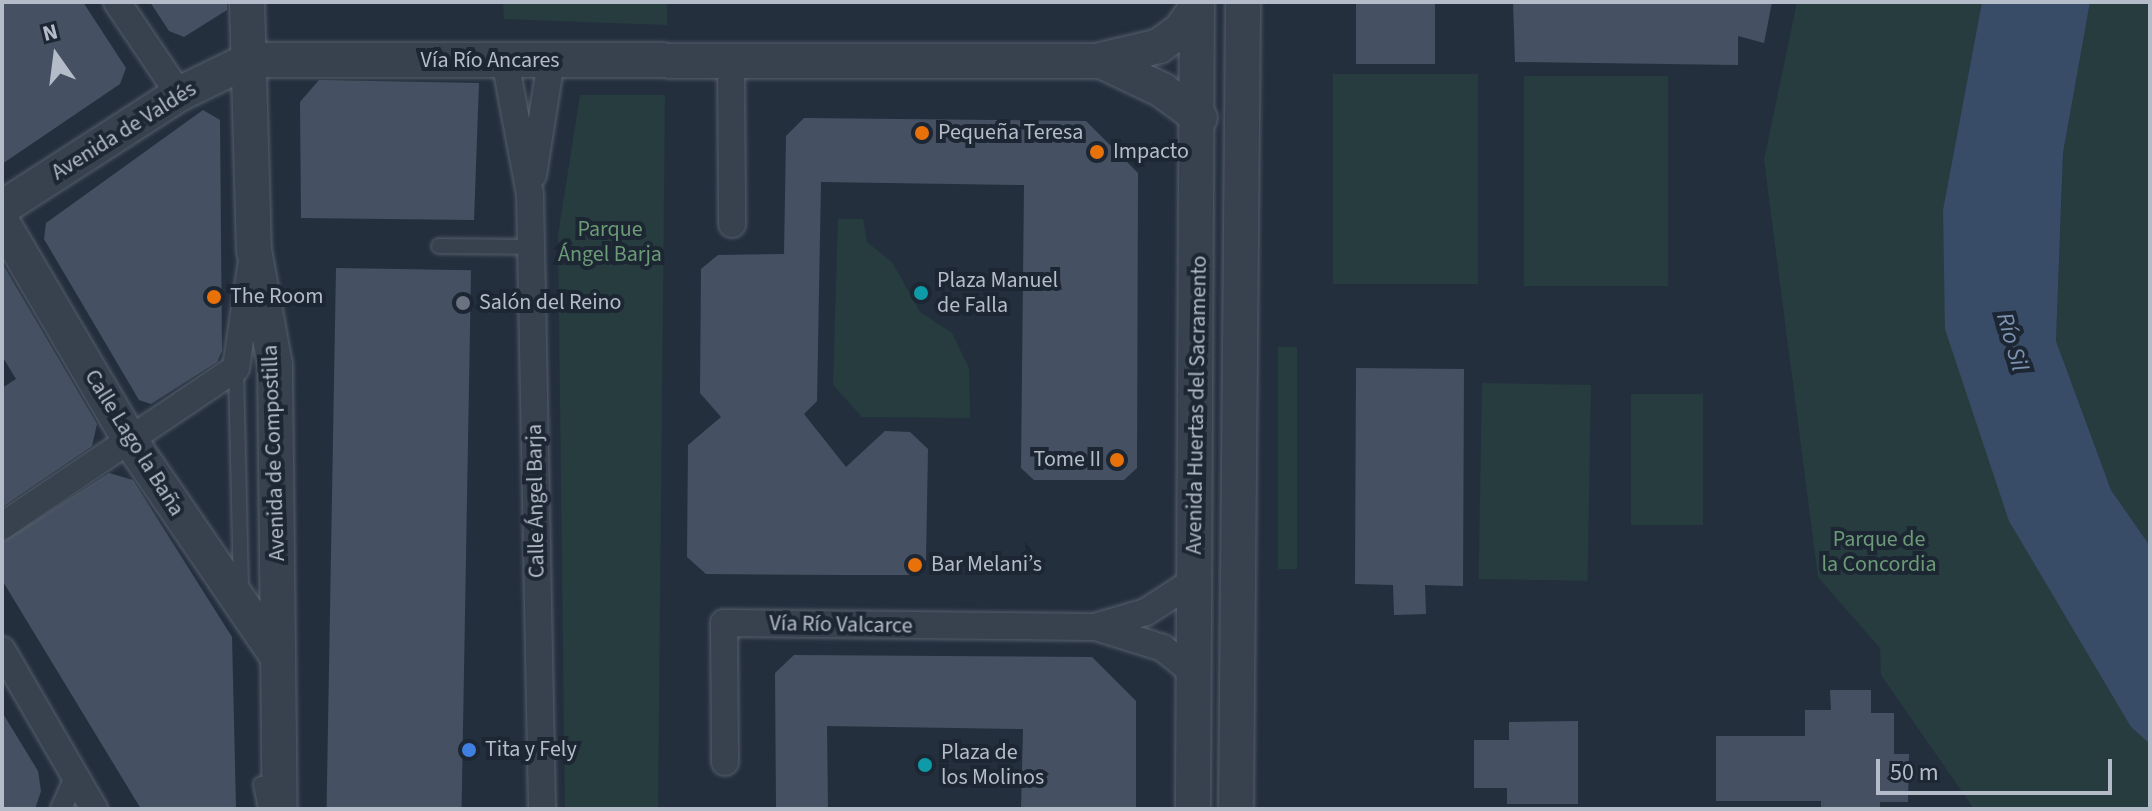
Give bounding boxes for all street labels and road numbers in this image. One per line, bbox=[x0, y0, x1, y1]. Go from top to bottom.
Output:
street label: Vía Río Ancares bbox=[420, 48, 560, 74]
street label: Avenida de Valdés bbox=[47, 76, 201, 186]
street label: Avenida Huertas del Sacramento bbox=[1181, 255, 1213, 555]
street label: Avenida de Compostilla bbox=[257, 344, 291, 562]
street label: Calle Lago la Baña bbox=[78, 365, 190, 521]
street label: Calle Ángel Barja bbox=[521, 424, 551, 578]
street label: Vía Río Valcarce bbox=[769, 611, 913, 639]

